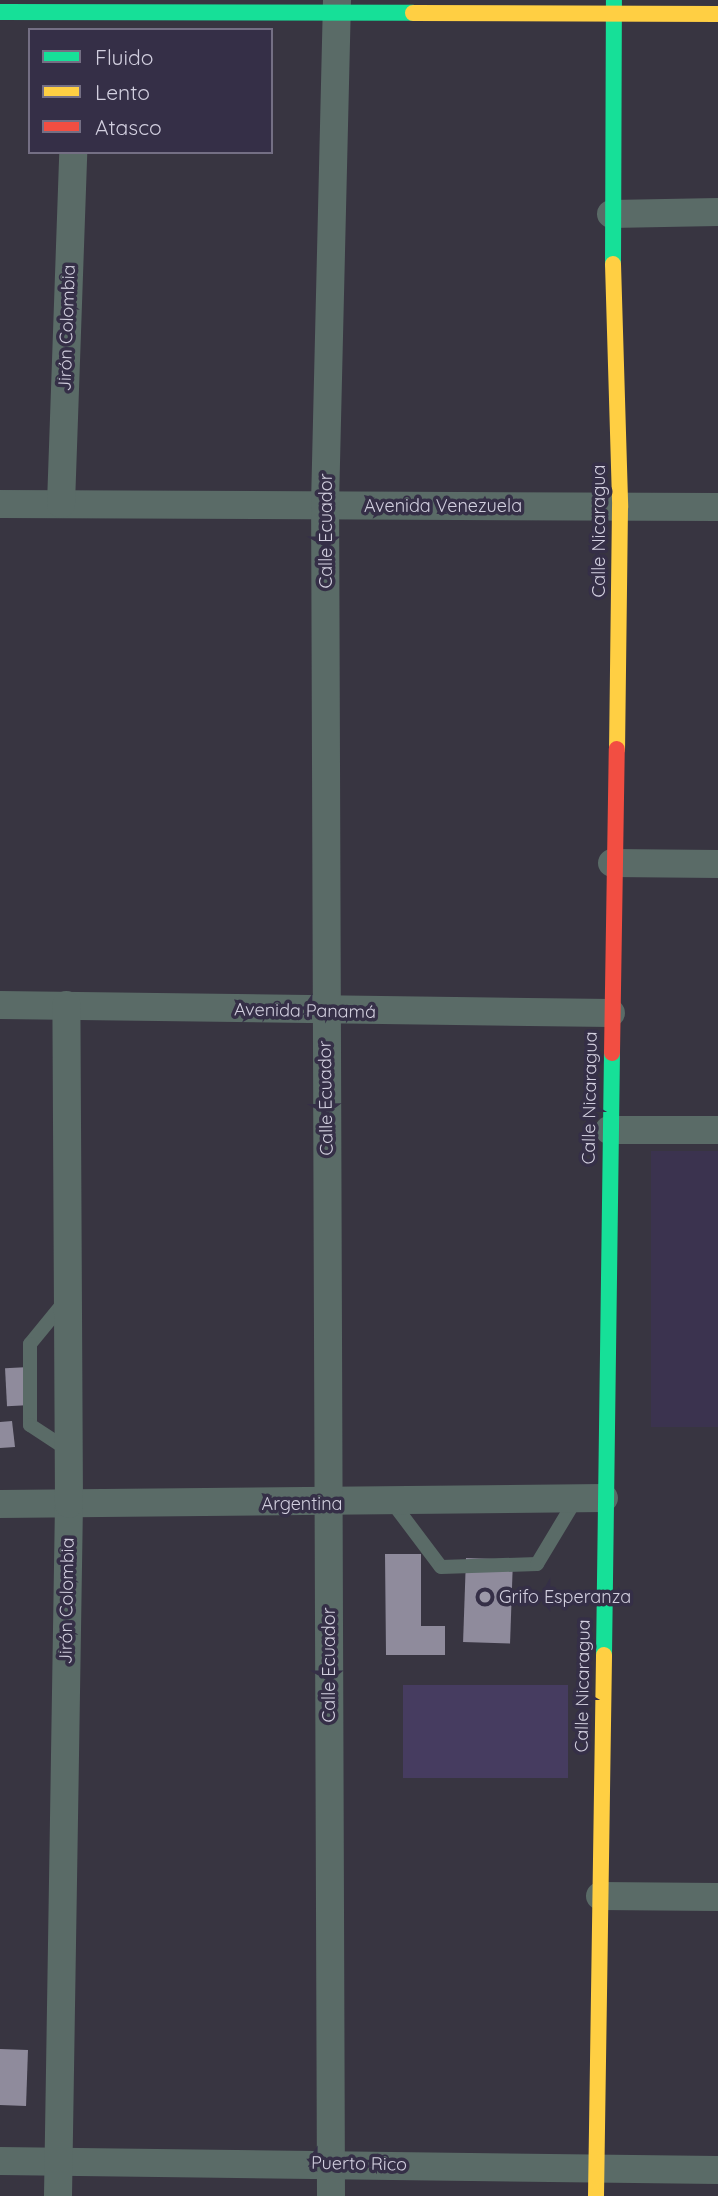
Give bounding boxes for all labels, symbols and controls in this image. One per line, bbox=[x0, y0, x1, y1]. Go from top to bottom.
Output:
legend bbox=[28, 28, 273, 154]
text: Fluido bbox=[95, 44, 153, 70]
text: Lento bbox=[95, 79, 150, 105]
text: Atasco bbox=[95, 114, 162, 140]
street label: Jirón Colombia bbox=[54, 264, 80, 392]
street label: Calle Nicaragua bbox=[588, 465, 610, 597]
street label: Calle Ecuador bbox=[315, 473, 337, 589]
street label: Avenida Venezuela bbox=[364, 495, 522, 517]
street label: Avenida Panamá bbox=[234, 999, 376, 1023]
street label: Calle Nicaragua bbox=[578, 1031, 602, 1165]
street label: Calle Ecuador bbox=[314, 1040, 338, 1156]
street label: Argentina bbox=[261, 1493, 343, 1515]
street label: Jirón Colombia bbox=[55, 1537, 79, 1665]
place label: Grifo Esperanza bbox=[499, 1586, 631, 1608]
marker: Grifo Esperanza bbox=[477, 1589, 493, 1605]
street label: Calle Ecuador bbox=[318, 1607, 340, 1723]
street label: Calle Nicaragua bbox=[571, 1619, 595, 1753]
street label: Puerto Rico bbox=[311, 2152, 407, 2176]

